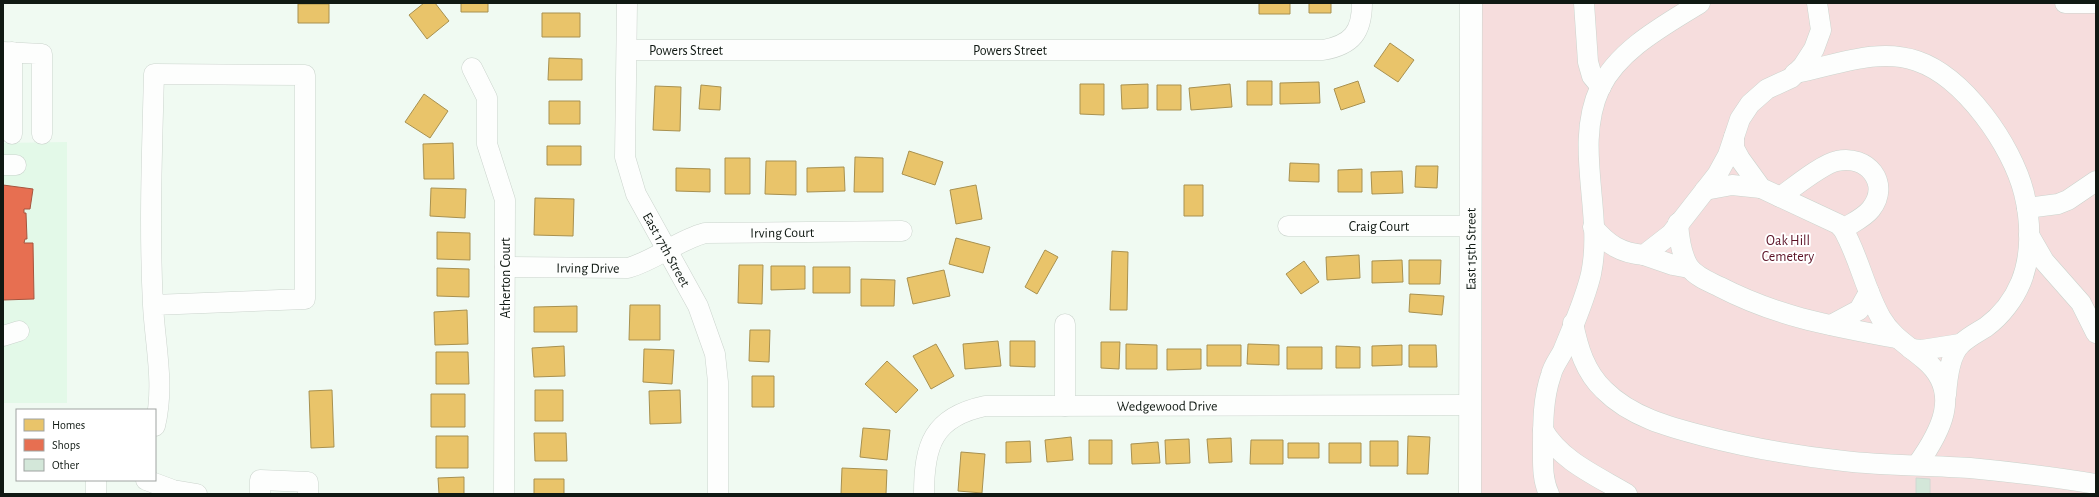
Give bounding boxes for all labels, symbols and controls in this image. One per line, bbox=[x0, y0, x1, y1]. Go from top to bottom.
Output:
street label: Powers Street bbox=[649, 44, 724, 58]
street label: Powers Street bbox=[973, 44, 1048, 58]
street label: East 15th Street bbox=[1464, 207, 1479, 290]
street label: East 17th Street bbox=[640, 210, 692, 290]
street label: Craig Court bbox=[1349, 220, 1410, 234]
street label: Irving Court bbox=[750, 226, 815, 241]
park label: Oak Hill Cemetery bbox=[1762, 234, 1814, 264]
street label: Atherton Court bbox=[499, 237, 513, 318]
street label: Irving Drive bbox=[556, 261, 620, 276]
street label: Wedgewood Drive bbox=[1117, 400, 1218, 414]
legend bbox=[16, 409, 156, 481]
text: Homes bbox=[52, 419, 85, 431]
text: Shops bbox=[52, 439, 80, 451]
text: Other bbox=[52, 459, 79, 471]

